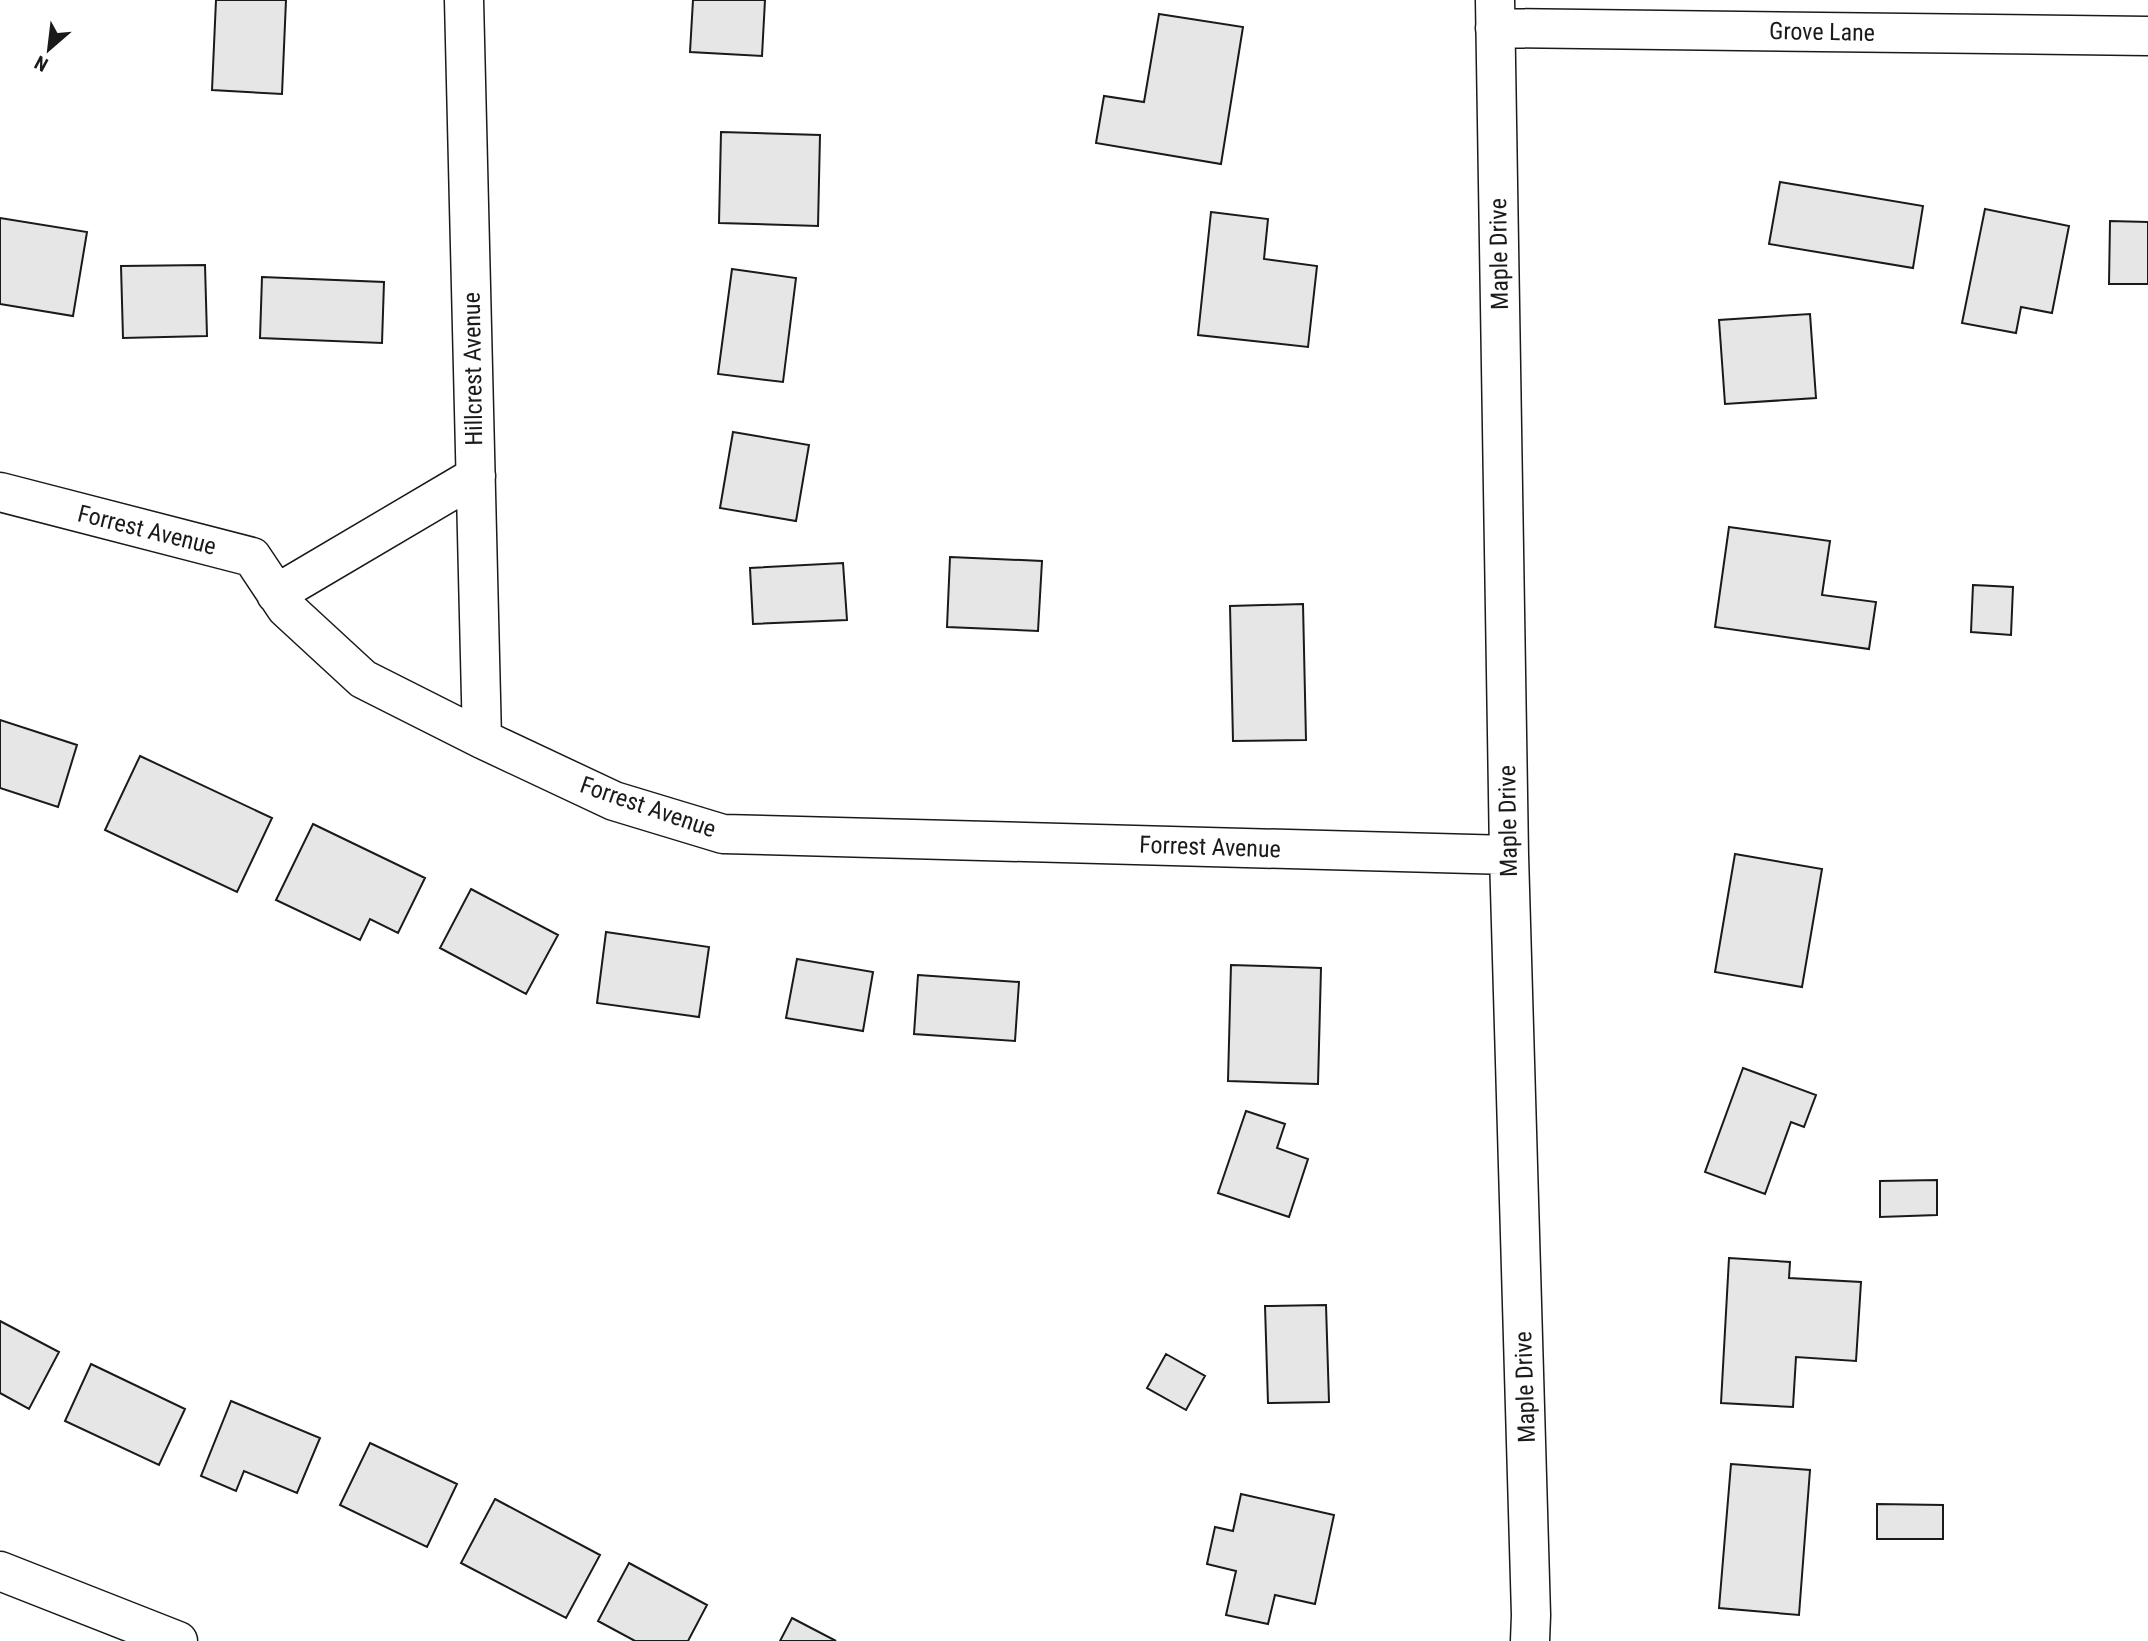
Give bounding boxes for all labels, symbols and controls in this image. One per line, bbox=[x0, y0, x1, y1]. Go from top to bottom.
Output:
north arrow bbox=[14, 14, 84, 84]
street label: Grove Lane bbox=[1769, 17, 1875, 47]
text: N bbox=[31, 51, 52, 76]
street label: Maple Drive bbox=[1484, 198, 1514, 310]
street label: Hillcrest Avenue bbox=[458, 292, 488, 446]
street label: Forrest Avenue bbox=[75, 499, 219, 561]
street label: Maple Drive bbox=[1493, 765, 1523, 877]
street label: Forrest Avenue bbox=[576, 771, 720, 843]
street label: Forrest Avenue bbox=[1139, 831, 1281, 863]
street label: Maple Drive bbox=[1509, 1331, 1541, 1443]

